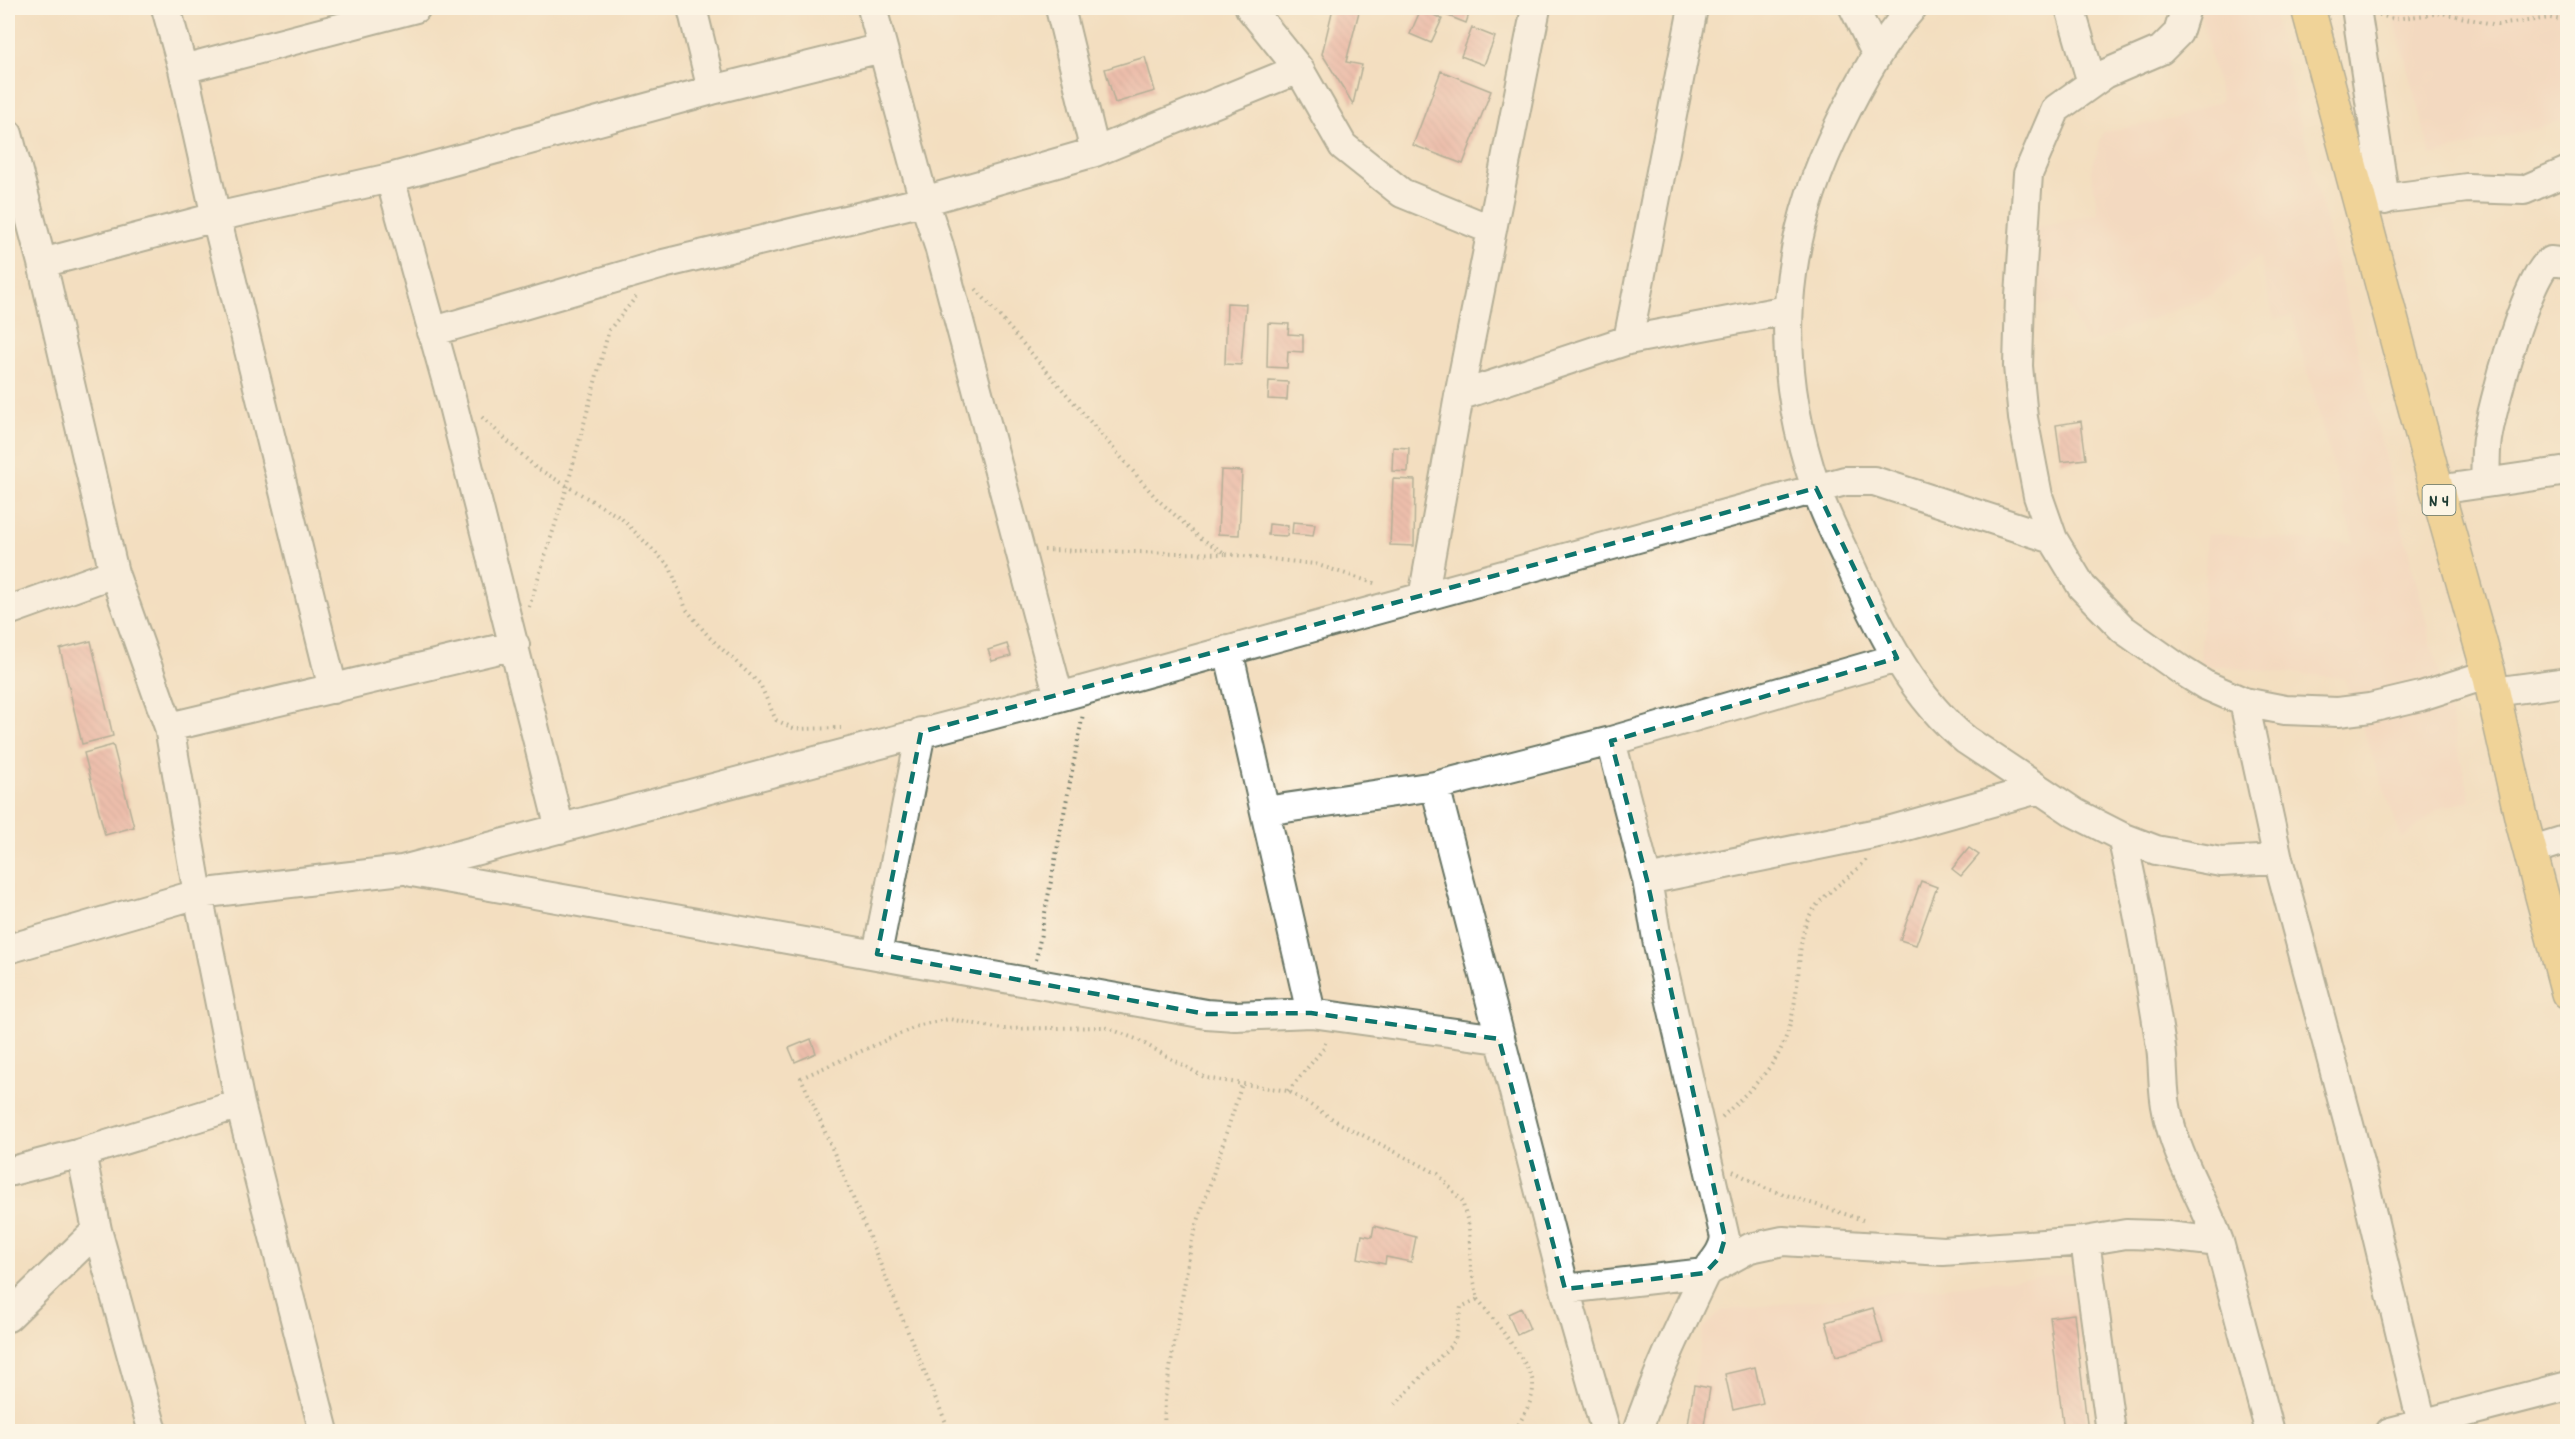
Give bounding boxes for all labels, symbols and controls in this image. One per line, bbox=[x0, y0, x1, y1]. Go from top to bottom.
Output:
road number: N 4 bbox=[2422, 485, 2456, 515]

